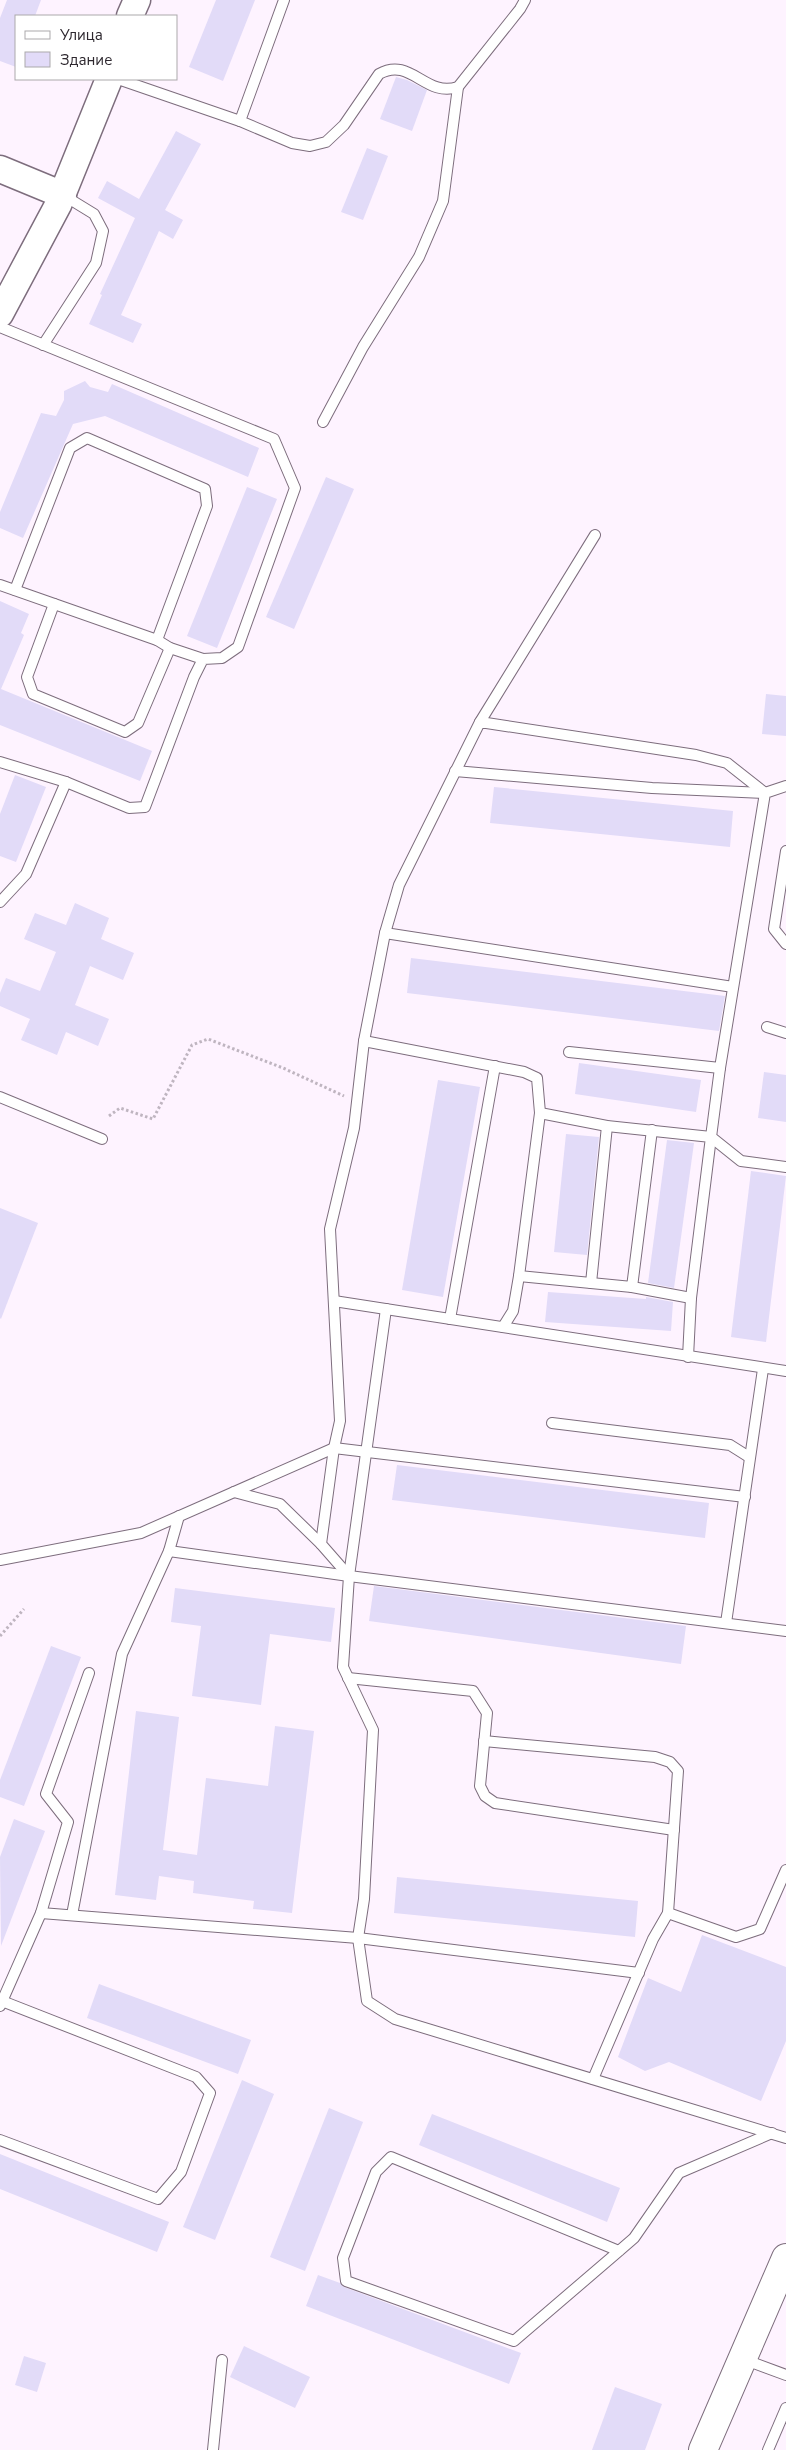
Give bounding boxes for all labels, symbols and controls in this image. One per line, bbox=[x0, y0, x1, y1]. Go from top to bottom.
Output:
legend bbox=[15, 15, 178, 80]
text: Улица bbox=[59, 25, 103, 45]
text: Здание bbox=[60, 50, 112, 70]

